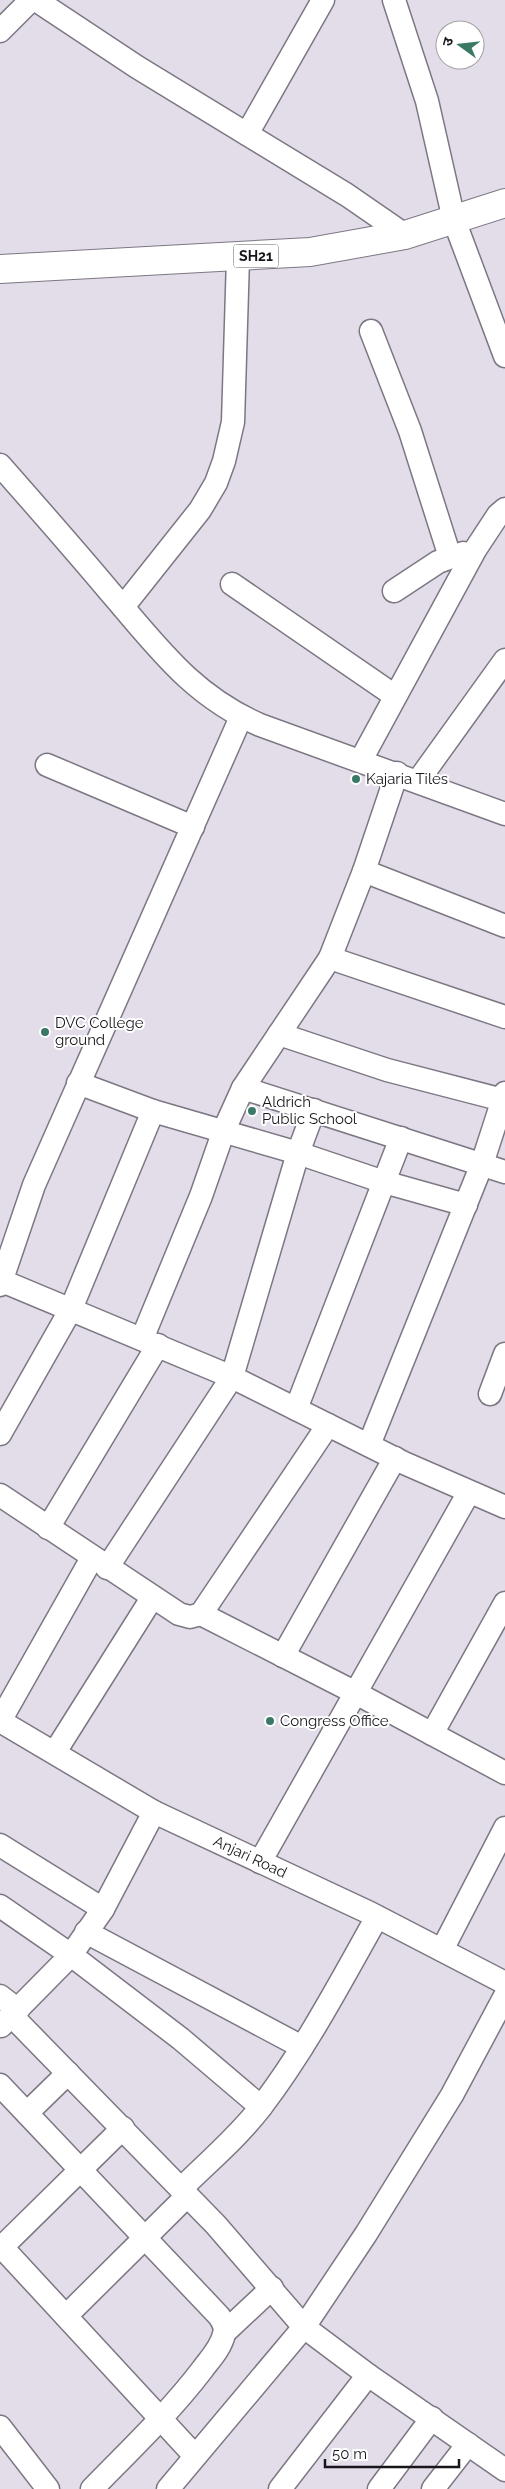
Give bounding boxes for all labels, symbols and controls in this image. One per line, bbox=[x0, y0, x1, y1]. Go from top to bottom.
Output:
north arrow bbox=[435, 20, 485, 70]
text: उ bbox=[439, 35, 456, 48]
road number: SH21 bbox=[234, 245, 278, 268]
place label: Kajaria Tiles bbox=[366, 770, 448, 788]
marker: Kajaria Tiles bbox=[350, 773, 362, 785]
place label: DVC College ground bbox=[55, 1014, 144, 1049]
marker: DVC College ground bbox=[39, 1026, 51, 1038]
place label: Aldrich Public School bbox=[262, 1093, 358, 1128]
marker: Aldrich Public School bbox=[246, 1105, 258, 1117]
place label: Congress Office bbox=[280, 1712, 389, 1730]
marker: Congress Office bbox=[264, 1715, 276, 1727]
street label: Anjari Road bbox=[211, 1832, 290, 1882]
scale bar bbox=[325, 2436, 459, 2468]
text: 50 m bbox=[332, 2445, 367, 2463]

